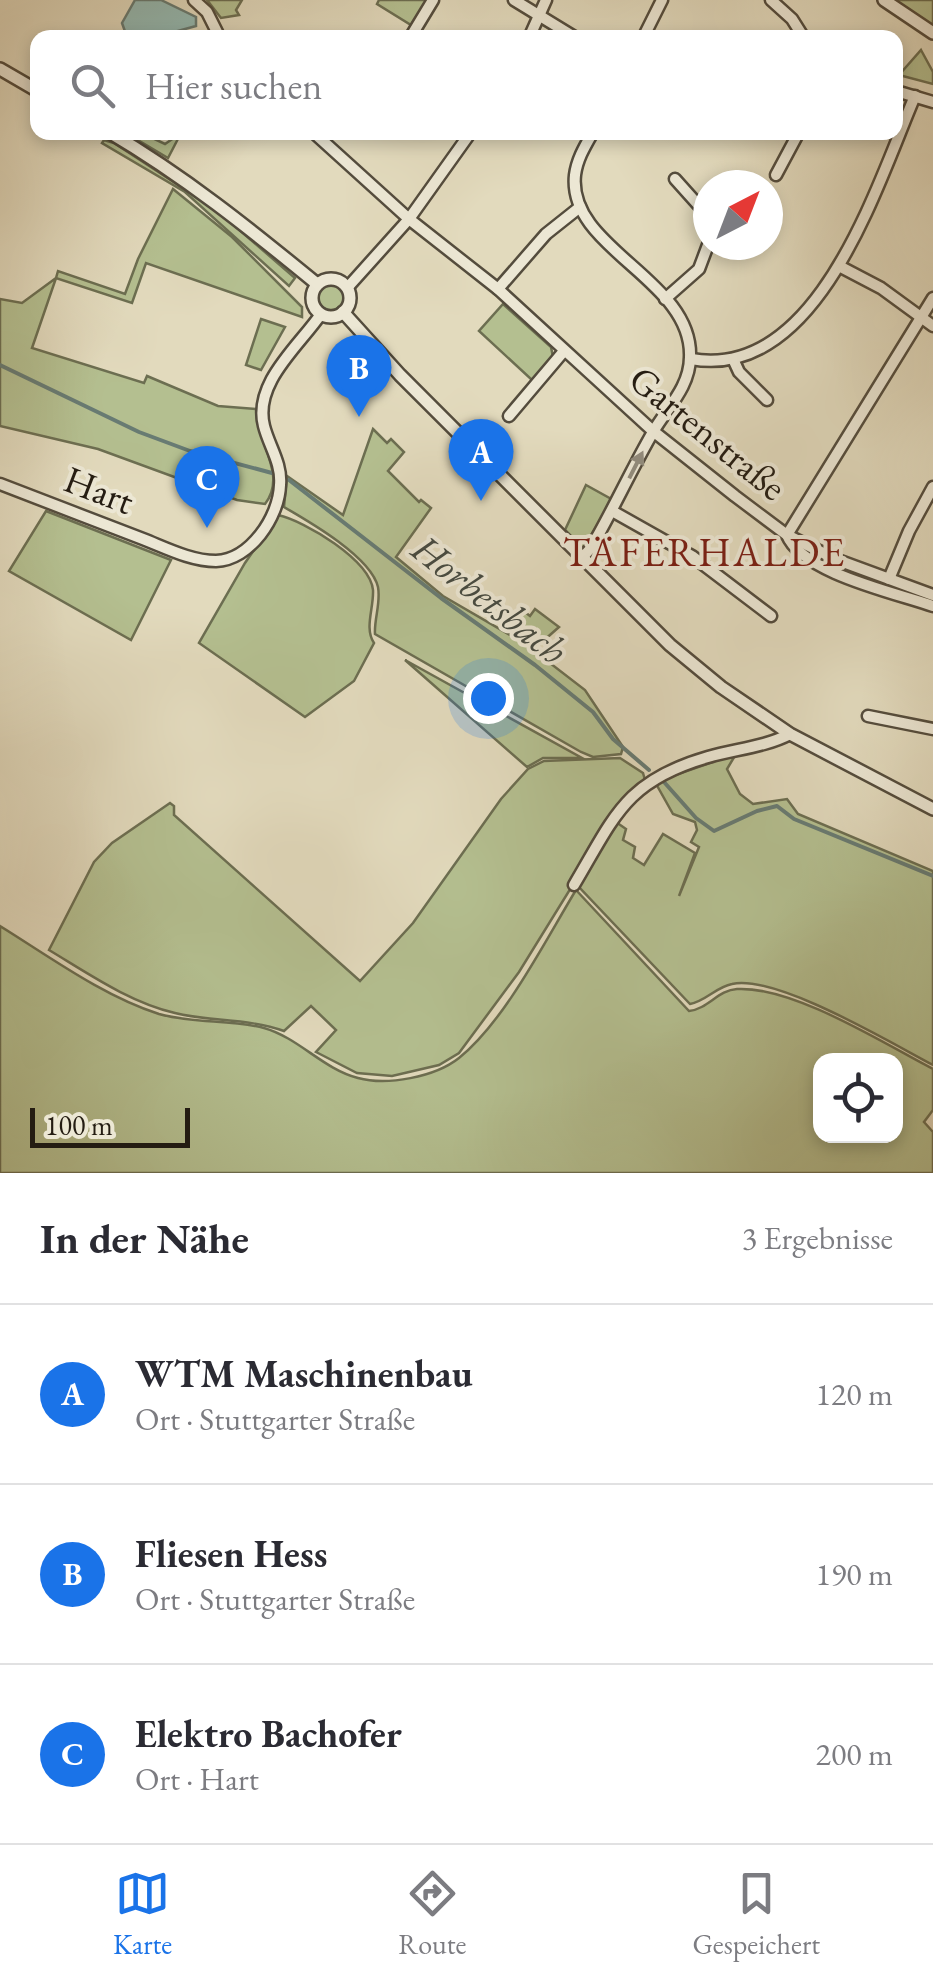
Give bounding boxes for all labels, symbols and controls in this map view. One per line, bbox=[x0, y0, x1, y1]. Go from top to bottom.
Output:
search box bbox=[30, 30, 903, 140]
icon: search bbox=[65, 58, 120, 113]
text: Hier suchen bbox=[145, 61, 322, 110]
north arrow bbox=[693, 170, 783, 260]
pin: B bbox=[326, 334, 392, 417]
street label: Gartenstraße bbox=[620, 354, 797, 511]
pin: A bbox=[448, 418, 514, 501]
pin: C bbox=[174, 446, 240, 528]
one-way arrow bbox=[627, 451, 644, 480]
street label: Hart bbox=[57, 454, 141, 525]
water label: Horbetsbach bbox=[401, 522, 578, 676]
district label: TÄFERHALDE bbox=[563, 526, 847, 578]
your location bbox=[463, 673, 514, 724]
map controls bbox=[813, 1053, 903, 1143]
button: locate bbox=[813, 1053, 903, 1143]
scale bar bbox=[30, 1103, 190, 1148]
text: 100 m bbox=[45, 1107, 113, 1143]
text: In der Nähe bbox=[40, 1211, 249, 1266]
text: 3 Ergebnisse bbox=[742, 1217, 893, 1259]
text: WTM Maschinenbau bbox=[135, 1349, 473, 1398]
text: A bbox=[61, 1373, 84, 1415]
text: 120 m bbox=[816, 1373, 893, 1415]
text: Ort · Stuttgarter Straße bbox=[135, 1398, 415, 1440]
text: Fliesen Hess bbox=[135, 1529, 327, 1578]
text: B bbox=[62, 1553, 83, 1595]
text: 190 m bbox=[816, 1553, 893, 1595]
text: Ort · Stuttgarter Straße bbox=[135, 1578, 415, 1620]
text: Elektro Bachofer bbox=[135, 1709, 402, 1758]
text: C bbox=[61, 1733, 84, 1775]
text: 200 m bbox=[816, 1733, 893, 1775]
text: Ort · Hart bbox=[135, 1758, 259, 1800]
tab: Karte bbox=[113, 1866, 172, 1962]
tab: Route bbox=[398, 1866, 467, 1962]
tab: Gespeichert bbox=[692, 1866, 820, 1962]

